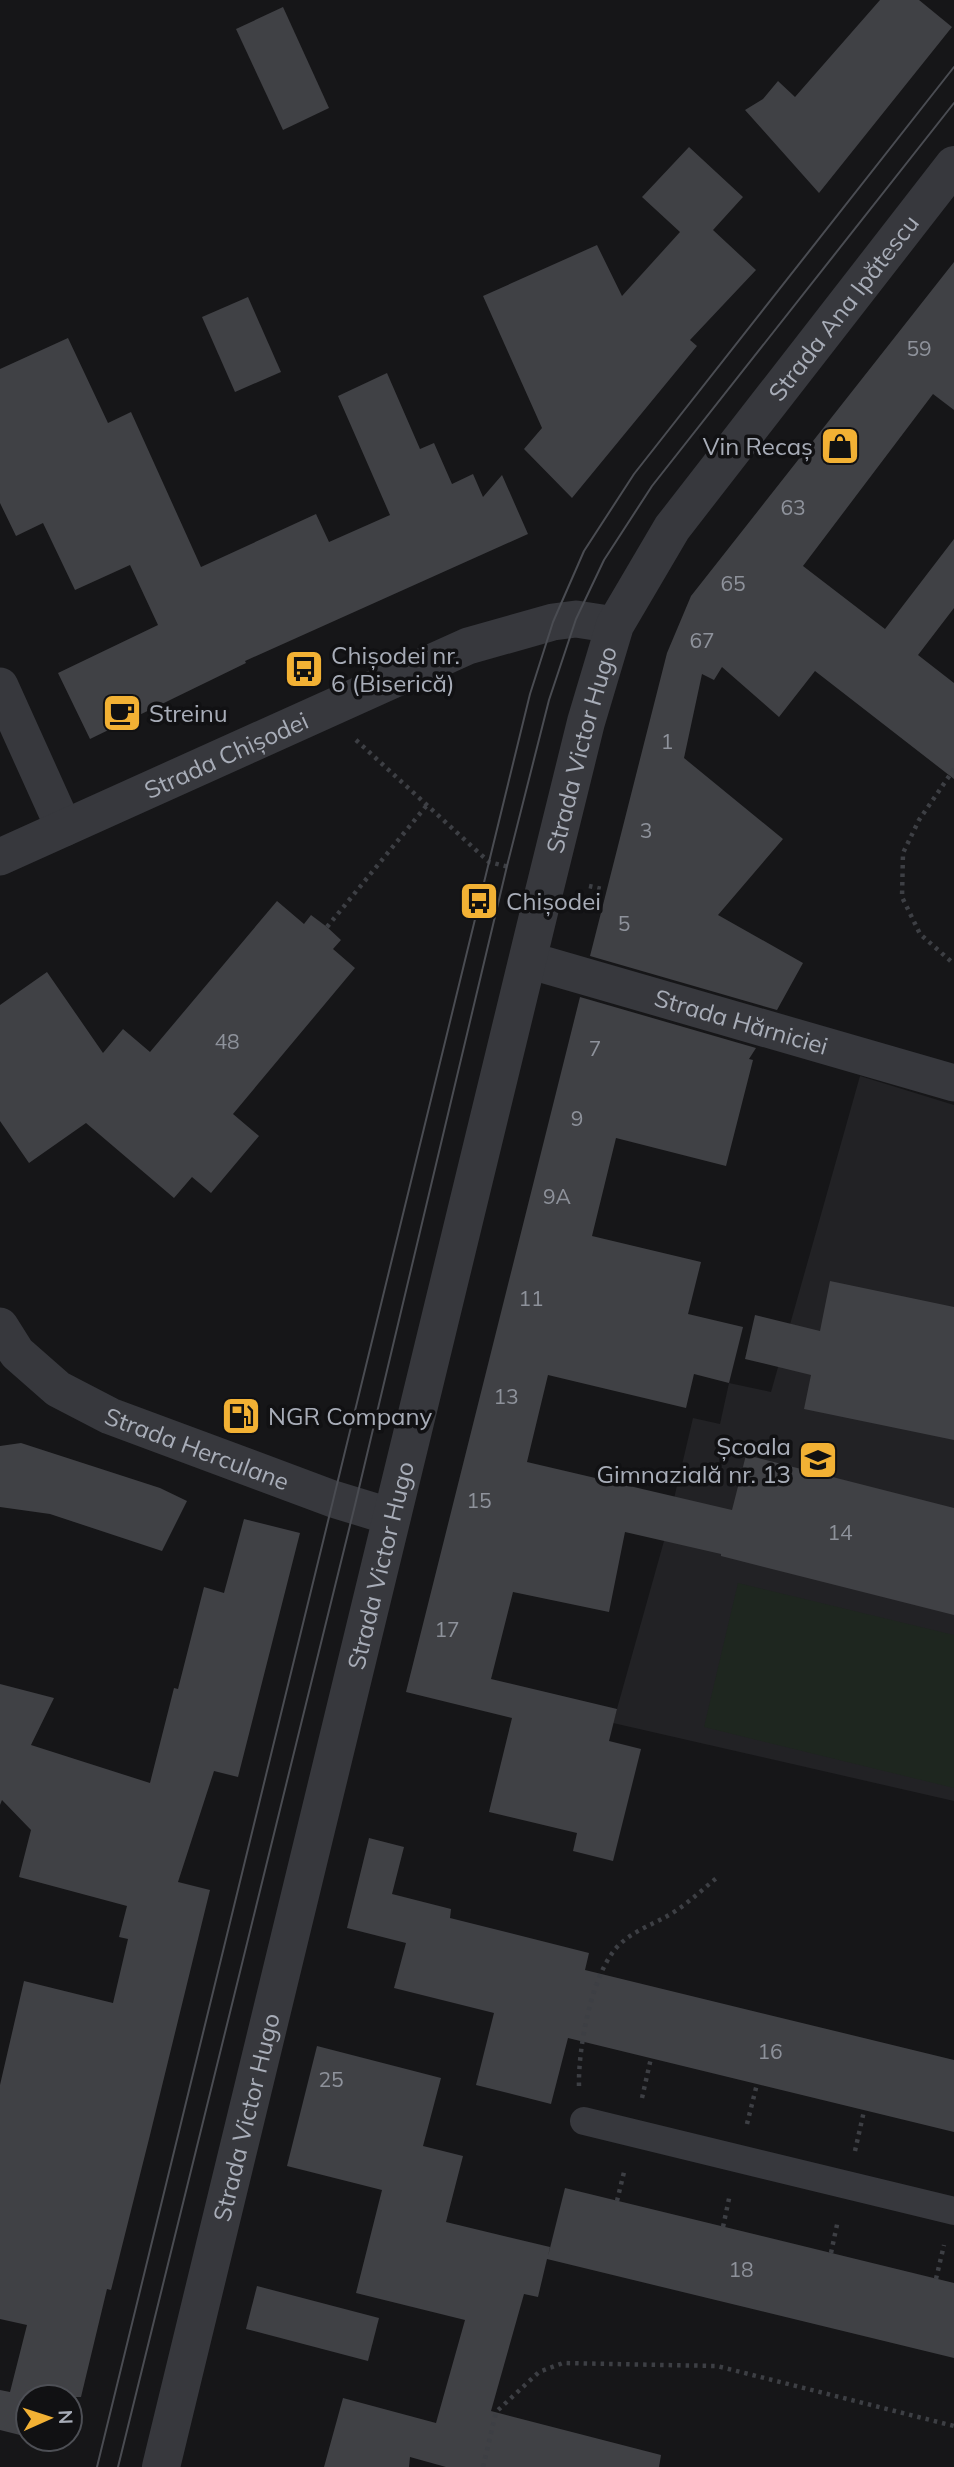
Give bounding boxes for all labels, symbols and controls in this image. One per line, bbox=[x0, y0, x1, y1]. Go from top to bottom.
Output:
street label: Strada Ana Ipătescu bbox=[762, 208, 925, 407]
house number: 59 bbox=[906, 335, 932, 361]
shop icon: Vin Recaș bbox=[819, 425, 861, 467]
place label: Vin Recaș bbox=[703, 431, 813, 462]
house number: 63 bbox=[780, 494, 806, 520]
house number: 65 bbox=[720, 570, 746, 596]
house number: 67 bbox=[689, 627, 715, 653]
place label: Chișodei nr. 6 (Biserică) bbox=[331, 640, 460, 698]
street label: Strada Victor Hugo bbox=[539, 642, 623, 856]
bus stop icon: Chișodei nr. 6 (Biserică) bbox=[283, 648, 325, 690]
cafe icon: Streinu bbox=[101, 692, 143, 734]
place label: Streinu bbox=[149, 698, 228, 728]
street label: Strada Chișodei bbox=[139, 705, 313, 805]
house number: 1 bbox=[661, 728, 673, 754]
house number: 3 bbox=[640, 817, 652, 843]
bus stop icon: Chișodei bbox=[458, 880, 500, 922]
place label: Chișodei bbox=[506, 886, 601, 917]
house number: 5 bbox=[618, 910, 630, 936]
street label: Strada Hărniciei bbox=[651, 982, 831, 1061]
house number: 48 bbox=[214, 1028, 240, 1054]
house number: 7 bbox=[589, 1035, 601, 1061]
house number: 9 bbox=[571, 1105, 583, 1131]
house number: 9A bbox=[543, 1183, 572, 1209]
house number: 11 bbox=[518, 1285, 544, 1311]
house number: 13 bbox=[493, 1383, 519, 1409]
fuel station icon: NGR Company bbox=[220, 1395, 262, 1437]
street label: Strada Herculane bbox=[101, 1400, 293, 1496]
place label: NGR Company bbox=[268, 1401, 432, 1431]
place label: Școala Gimnazială nr. 13 bbox=[596, 1431, 791, 1489]
school or university icon: Școala Gimnazială nr. 13 bbox=[797, 1439, 839, 1481]
street label: Strada Victor Hugo bbox=[340, 1458, 420, 1672]
house number: 15 bbox=[466, 1487, 492, 1513]
house number: 14 bbox=[827, 1519, 853, 1545]
house number: 17 bbox=[434, 1616, 460, 1642]
street label: Strada Victor Hugo bbox=[206, 2010, 286, 2224]
house number: 16 bbox=[757, 2038, 783, 2064]
house number: 25 bbox=[318, 2066, 344, 2092]
house number: 18 bbox=[728, 2256, 754, 2282]
north arrow bbox=[14, 2383, 84, 2453]
text: N bbox=[54, 2409, 78, 2425]

